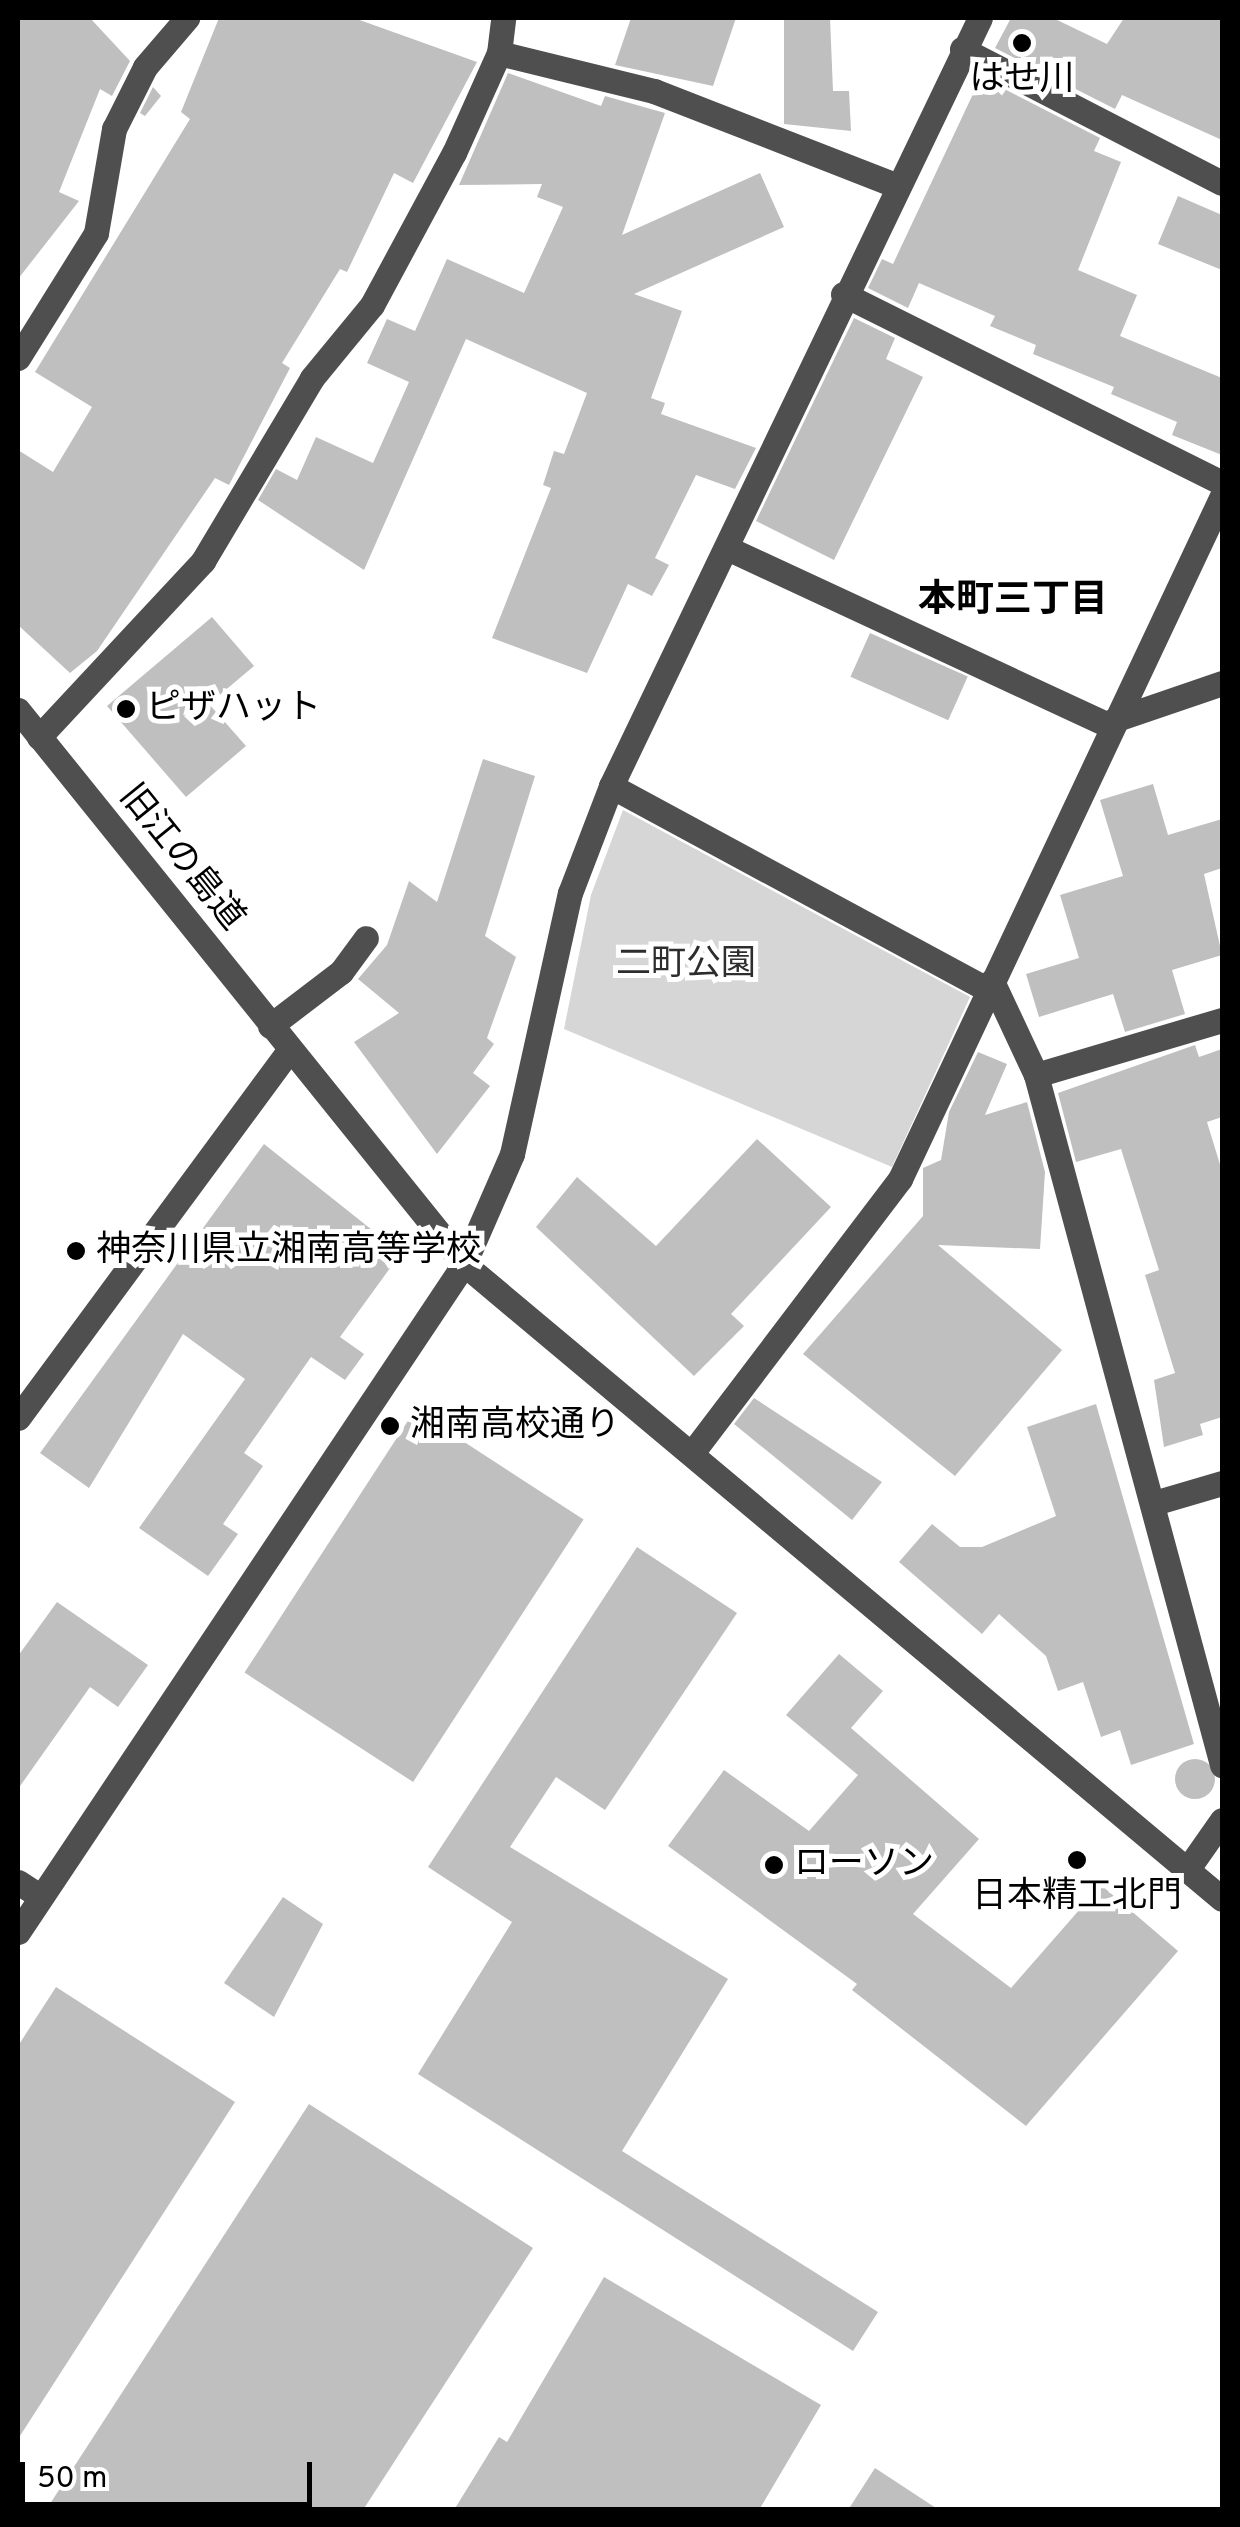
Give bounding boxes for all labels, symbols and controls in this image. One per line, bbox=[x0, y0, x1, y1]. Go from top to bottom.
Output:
marker: はせ川 bbox=[1011, 32, 1033, 54]
place label: はせ川 bbox=[970, 59, 1074, 101]
district label: 本町三丁目 bbox=[918, 579, 1108, 625]
place label: ピザハット bbox=[146, 688, 321, 730]
marker: ピザハット bbox=[115, 698, 137, 720]
street label: 旧江の島道 bbox=[110, 777, 252, 939]
park label: 二町公園 bbox=[616, 944, 756, 986]
place label: 神奈川県立湘南高等学校 bbox=[96, 1230, 481, 1272]
marker: 神奈川県立湘南高等学校 bbox=[65, 1240, 87, 1262]
place label: 湘南高校通り bbox=[410, 1405, 620, 1447]
marker: 湘南高校通り bbox=[379, 1415, 401, 1437]
place label: ローソン bbox=[794, 1844, 934, 1886]
marker: 日本精工北門 bbox=[1066, 1849, 1088, 1871]
marker: ローソン bbox=[763, 1854, 785, 1876]
place label: 日本精工北門 bbox=[972, 1876, 1182, 1918]
scale bar bbox=[25, 2442, 318, 2504]
text: 50 m bbox=[37, 2461, 107, 2498]

